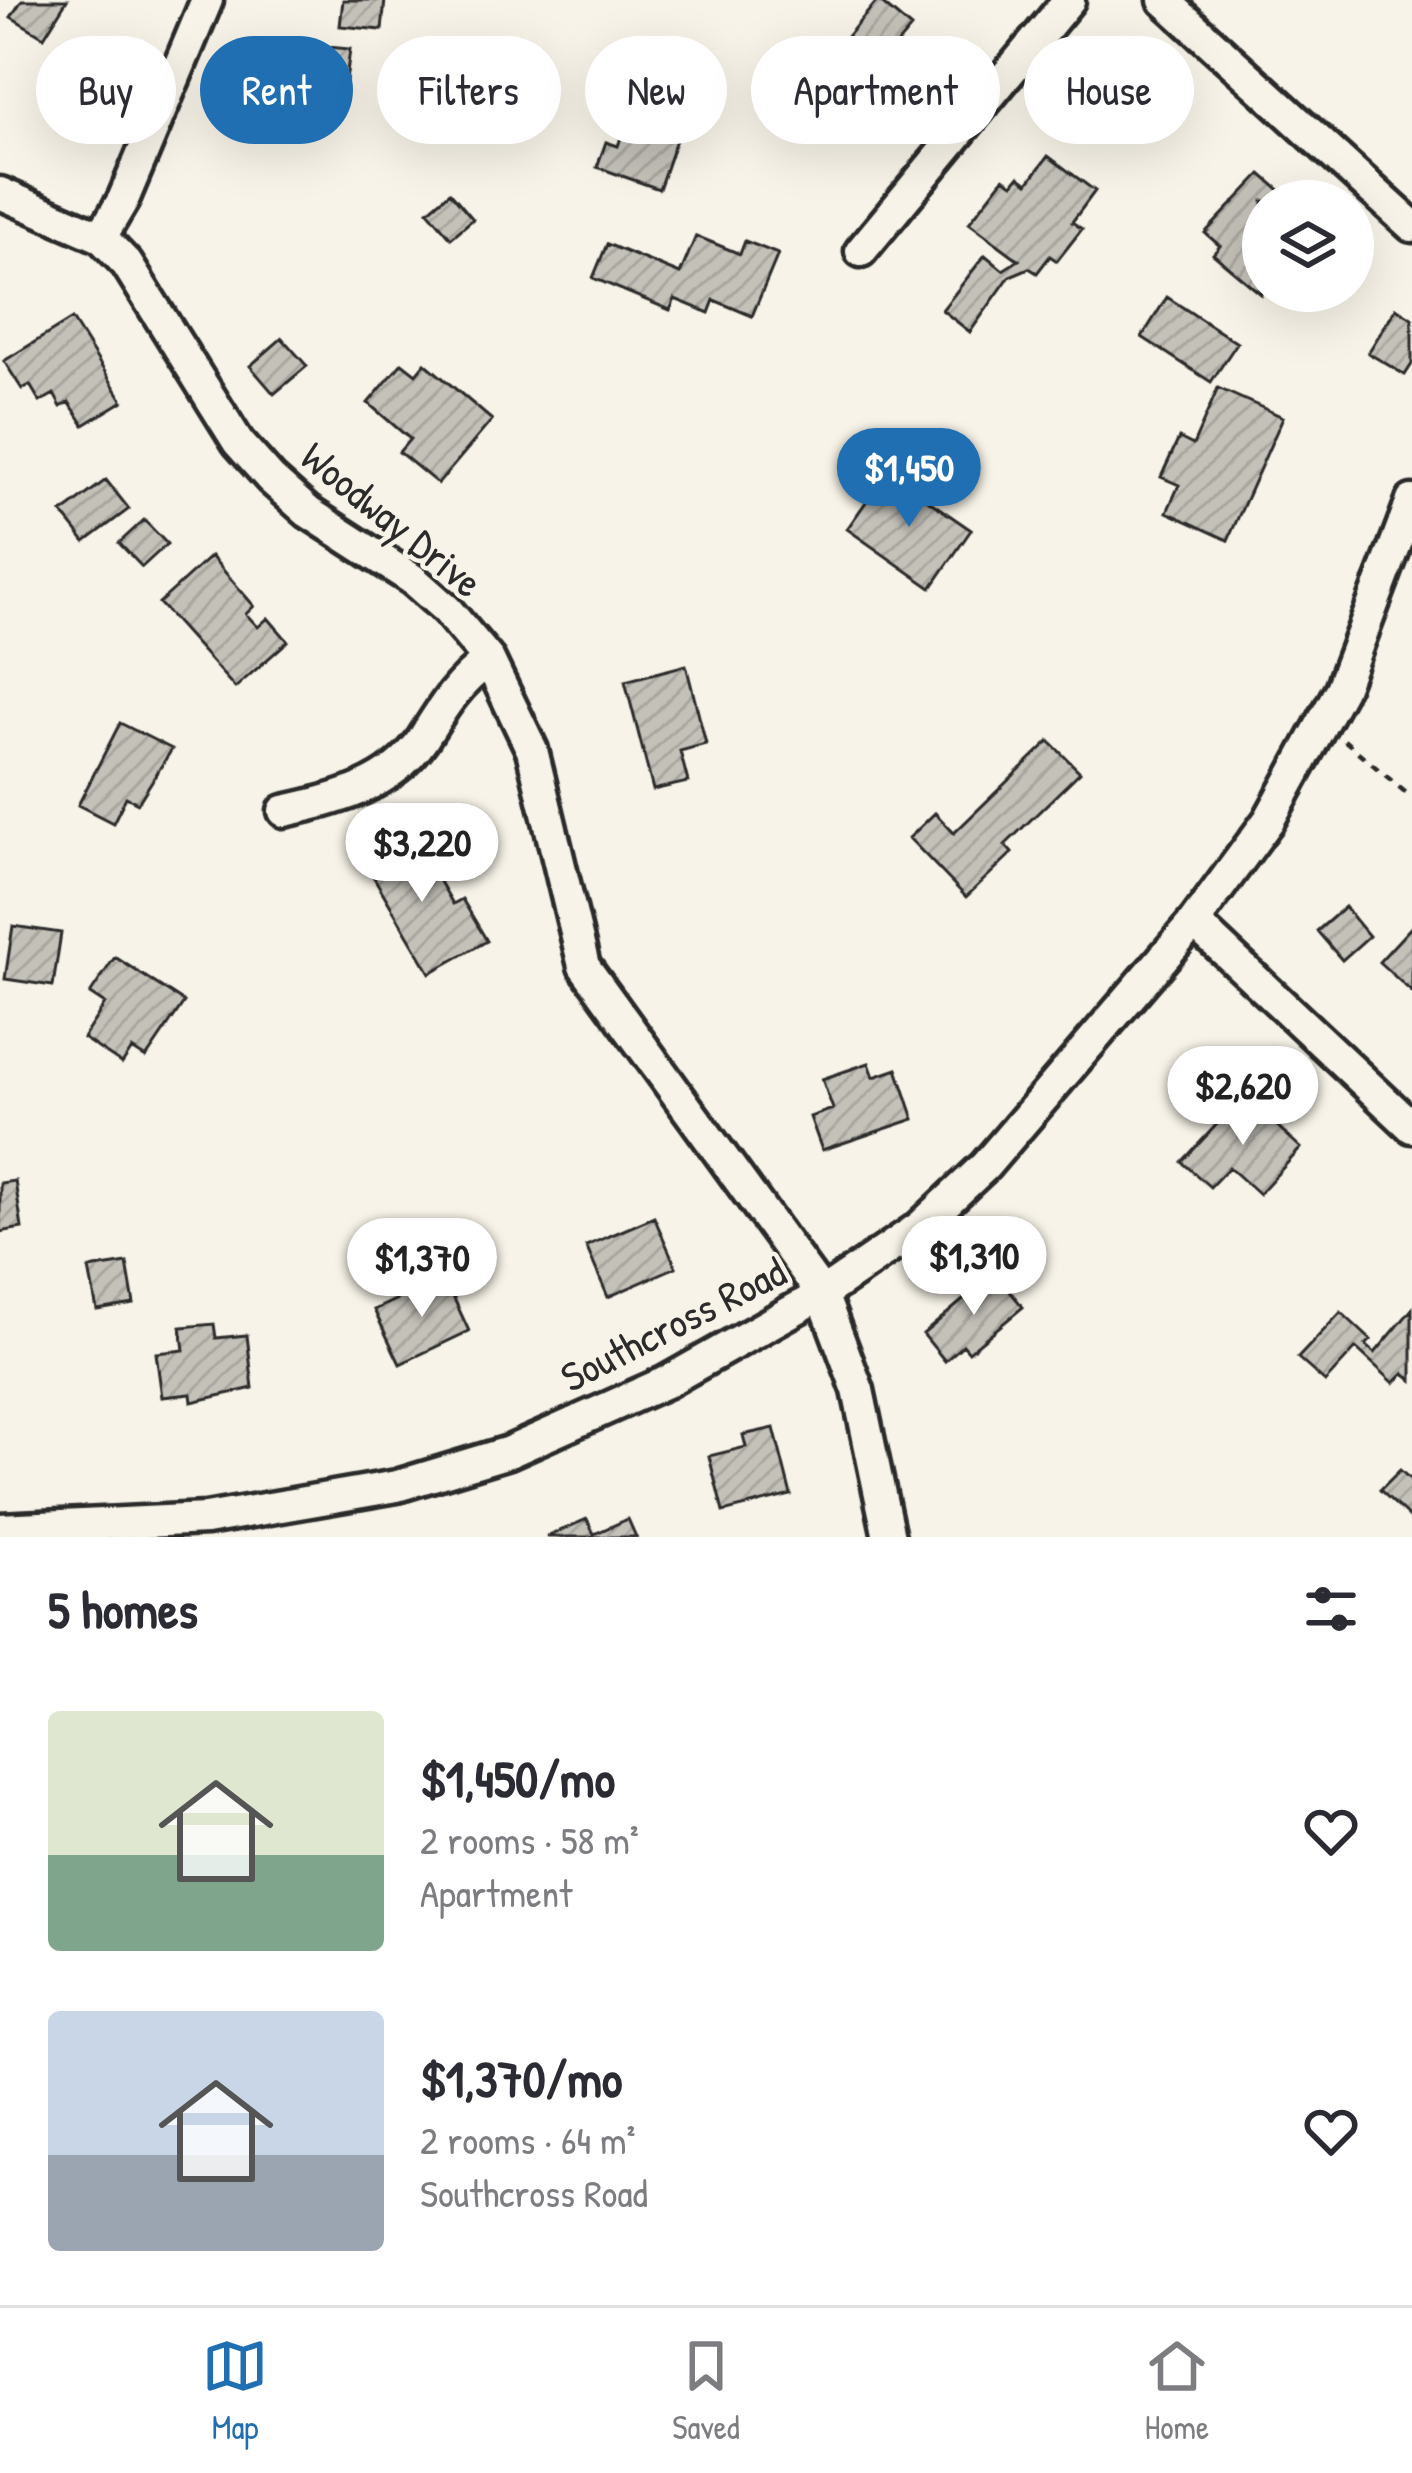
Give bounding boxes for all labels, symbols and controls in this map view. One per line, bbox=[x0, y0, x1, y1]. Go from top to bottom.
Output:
chip: Buy bbox=[36, 36, 176, 144]
chip: Rent bbox=[200, 36, 353, 144]
chip: Filters bbox=[377, 36, 561, 144]
chip: New bbox=[585, 36, 727, 144]
chip: Apartment bbox=[751, 36, 1000, 144]
chip: House bbox=[1024, 36, 1194, 144]
map controls bbox=[1242, 180, 1374, 312]
button: layers bbox=[1242, 180, 1374, 312]
street label: Woodway Drive bbox=[289, 428, 495, 610]
pin: $1,450 bbox=[811, 428, 1007, 530]
text: $1,450 bbox=[864, 440, 954, 493]
pin: $3,220 bbox=[324, 803, 520, 905]
text: $3,220 bbox=[372, 815, 472, 868]
pin: $2,620 bbox=[1145, 1046, 1341, 1148]
text: $2,620 bbox=[1194, 1058, 1292, 1111]
pin: $1,310 bbox=[876, 1216, 1072, 1318]
pin: $1,370 bbox=[324, 1218, 520, 1320]
text: $1,310 bbox=[929, 1228, 1019, 1281]
text: $1,370 bbox=[374, 1230, 470, 1283]
street label: Southcross Road bbox=[551, 1242, 795, 1405]
text: 5 homes bbox=[48, 1575, 198, 1644]
icon: filters bbox=[1298, 1576, 1364, 1642]
text: $1,450/mo bbox=[420, 1744, 615, 1813]
icon: home bbox=[144, 1759, 288, 1903]
icon: heart bbox=[1298, 1798, 1364, 1864]
text: 2 rooms · 58 m² bbox=[420, 1813, 639, 1866]
text: Apartment bbox=[420, 1866, 573, 1919]
text: $1,370/mo bbox=[420, 2044, 622, 2113]
icon: home bbox=[144, 2059, 288, 2203]
icon: heart bbox=[1298, 2098, 1364, 2164]
text: 2 rooms · 64 m² bbox=[420, 2113, 636, 2166]
text: Southcross Road bbox=[420, 2166, 648, 2219]
tab: Map bbox=[202, 2333, 268, 2449]
tab: Saved bbox=[672, 2333, 740, 2449]
tab: Home bbox=[1144, 2333, 1210, 2449]

